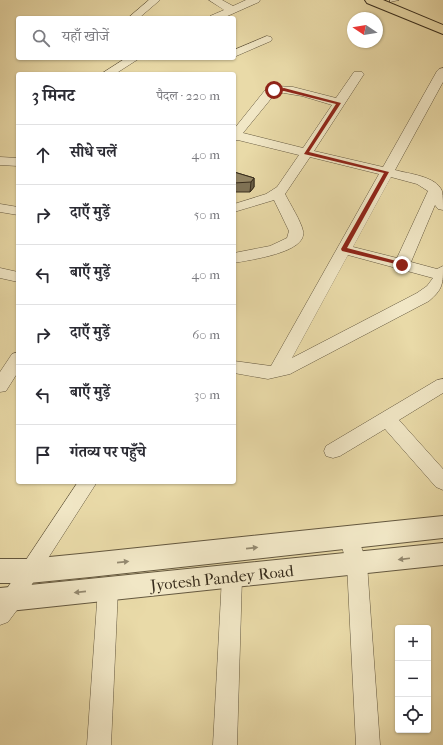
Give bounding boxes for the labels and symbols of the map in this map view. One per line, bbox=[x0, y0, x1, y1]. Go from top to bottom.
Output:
north arrow bbox=[347, 12, 383, 48]
route start bbox=[265, 81, 283, 99]
route end bbox=[393, 256, 411, 274]
one-way arrow bbox=[246, 545, 258, 551]
one-way arrow bbox=[398, 556, 410, 562]
one-way arrow bbox=[117, 559, 129, 565]
street label: Jyotesh Pandey Road bbox=[148, 561, 295, 595]
one-way arrow bbox=[74, 589, 86, 595]

